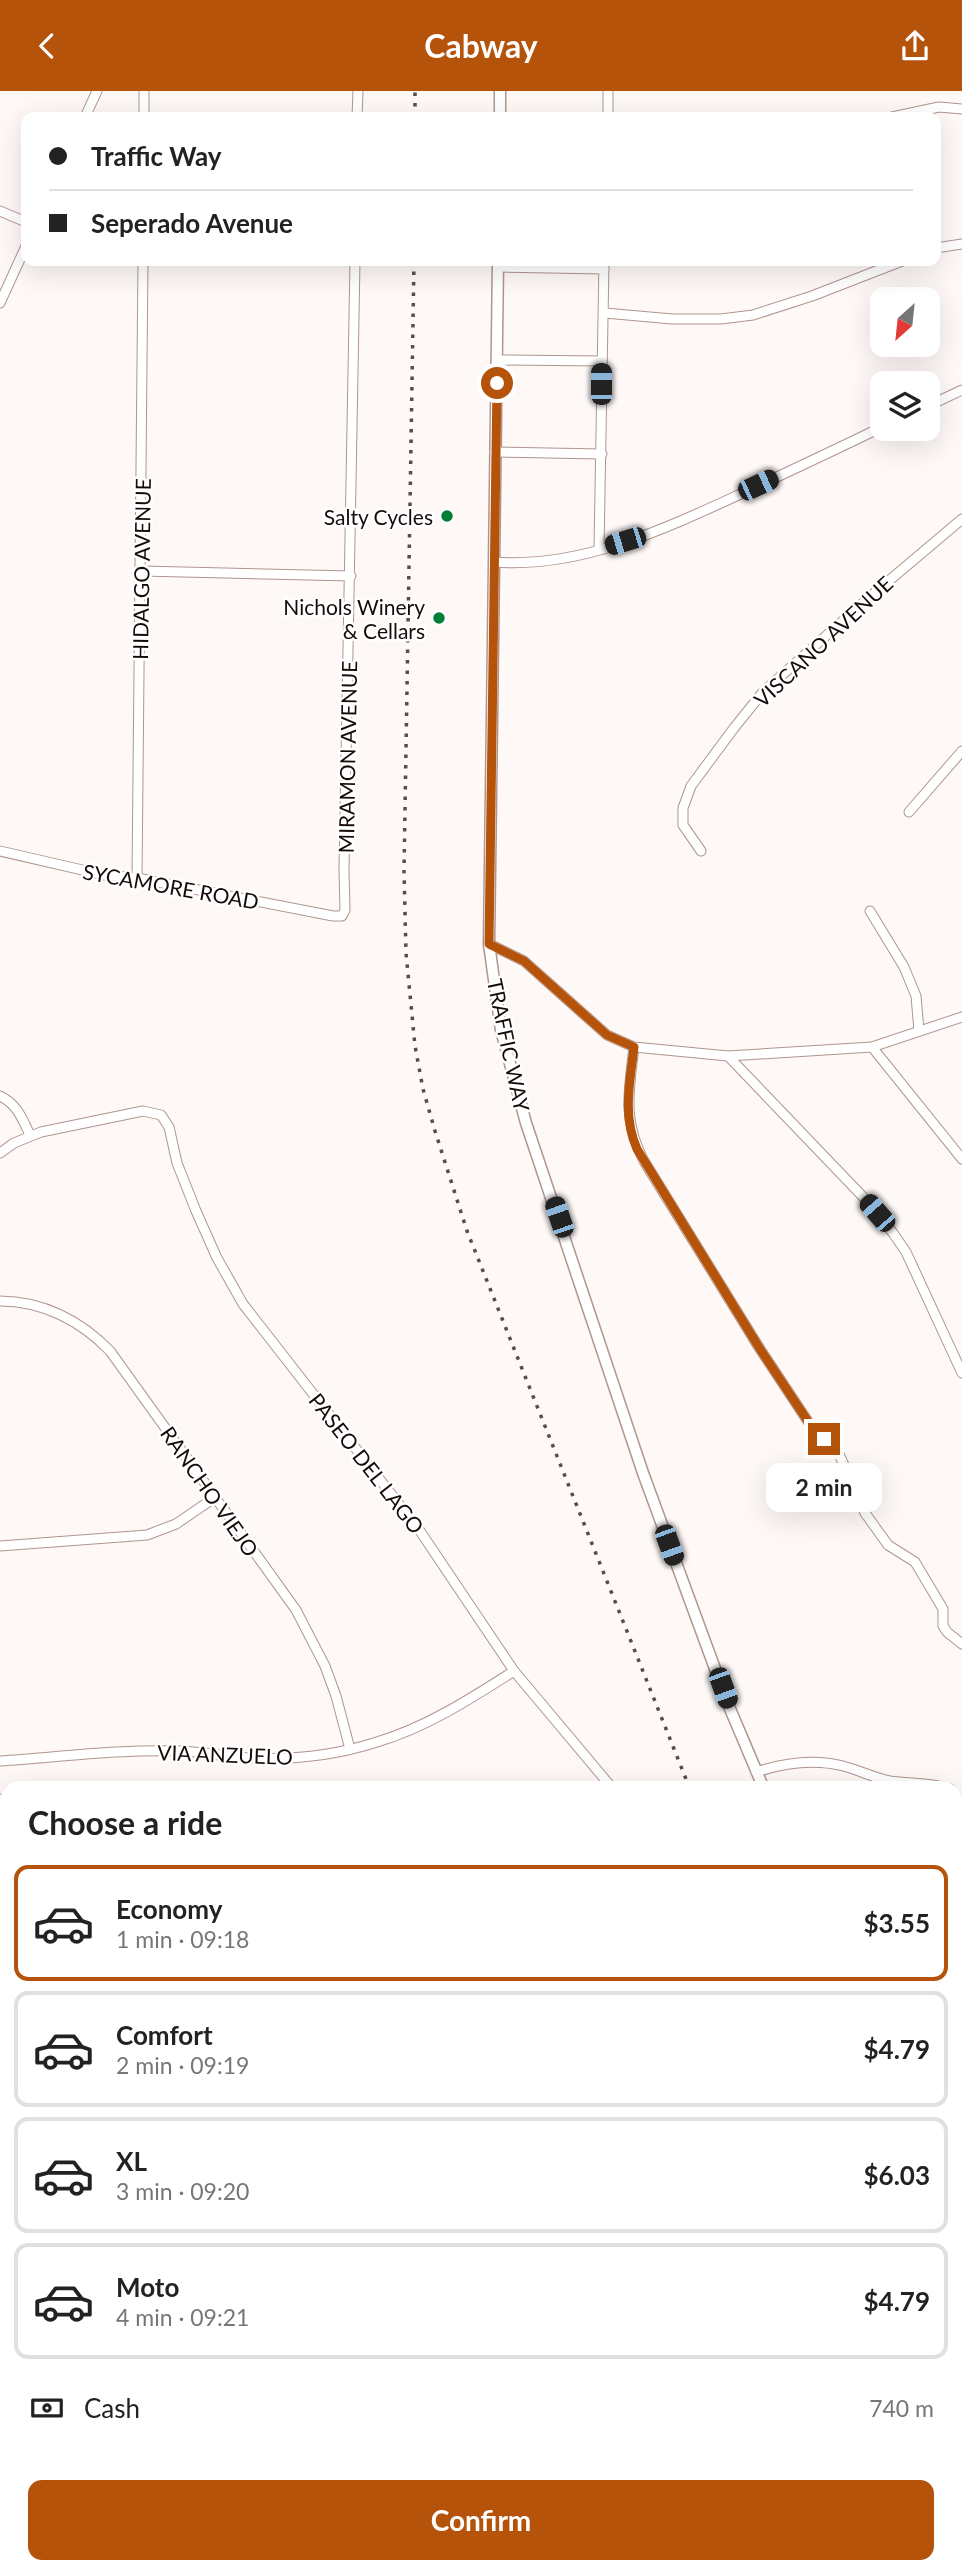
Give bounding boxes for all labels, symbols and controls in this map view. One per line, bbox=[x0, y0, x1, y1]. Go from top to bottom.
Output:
text: Cabway bbox=[424, 26, 538, 65]
icon: back bbox=[28, 27, 66, 65]
icon: share bbox=[896, 27, 934, 65]
text: Traffic Way bbox=[91, 140, 221, 172]
text: Seperado Avenue bbox=[91, 207, 293, 239]
north arrow bbox=[870, 287, 940, 357]
map controls bbox=[870, 287, 940, 441]
car bbox=[591, 363, 612, 405]
route start bbox=[481, 367, 513, 399]
button: layers bbox=[870, 371, 940, 441]
car bbox=[735, 467, 782, 503]
street label: HIDALGO AVENUE bbox=[127, 478, 155, 660]
place label: Salty Cycles bbox=[324, 504, 433, 529]
marker: Salty Cycles bbox=[439, 508, 455, 524]
car bbox=[602, 525, 649, 557]
street label: VISCANO AVENUE bbox=[749, 570, 897, 712]
place label: Nichols Winery & Cellars bbox=[283, 594, 425, 643]
marker: Nichols Winery & Cellars bbox=[431, 610, 447, 626]
street label: MIRAMON AVENUE bbox=[333, 660, 361, 854]
street label: SYCAMORE ROAD bbox=[81, 858, 261, 914]
street label: TRAFFIC WAY bbox=[483, 976, 535, 1115]
car bbox=[856, 1190, 899, 1236]
car bbox=[543, 1194, 576, 1240]
street label: PASEO DEL LAGO bbox=[304, 1388, 430, 1538]
street label: RANCHO VIEJO bbox=[156, 1421, 264, 1561]
route end bbox=[808, 1423, 840, 1455]
callout: 2 min bbox=[766, 1463, 882, 1513]
text: 2 min bbox=[795, 1473, 853, 1501]
car bbox=[652, 1522, 687, 1568]
car bbox=[706, 1665, 741, 1711]
street label: VIA ANZUELO bbox=[157, 1739, 293, 1769]
text: Choose a ride bbox=[28, 1803, 222, 1842]
icon: car bbox=[32, 1892, 95, 1955]
text: Economy bbox=[116, 1893, 222, 1925]
text: $3.55 bbox=[864, 1907, 930, 1939]
text: 1 min · 09:18 bbox=[116, 1925, 249, 1953]
icon: car bbox=[32, 2018, 95, 2081]
text: Comfort bbox=[116, 2019, 213, 2051]
text: $4.79 bbox=[864, 2033, 930, 2065]
text: 2 min · 09:19 bbox=[116, 2051, 249, 2079]
icon: car bbox=[32, 2144, 95, 2207]
text: XL bbox=[116, 2145, 147, 2177]
text: $6.03 bbox=[864, 2159, 930, 2191]
text: 3 min · 09:20 bbox=[116, 2177, 249, 2205]
icon: car bbox=[32, 2270, 95, 2333]
text: Moto bbox=[116, 2271, 179, 2303]
text: $4.79 bbox=[864, 2285, 930, 2317]
text: 4 min · 09:21 bbox=[116, 2303, 249, 2331]
icon: cash bbox=[28, 2389, 66, 2427]
text: Cash bbox=[84, 2392, 140, 2424]
text: 740 m bbox=[869, 2394, 934, 2422]
button: Confirm bbox=[28, 2480, 934, 2560]

